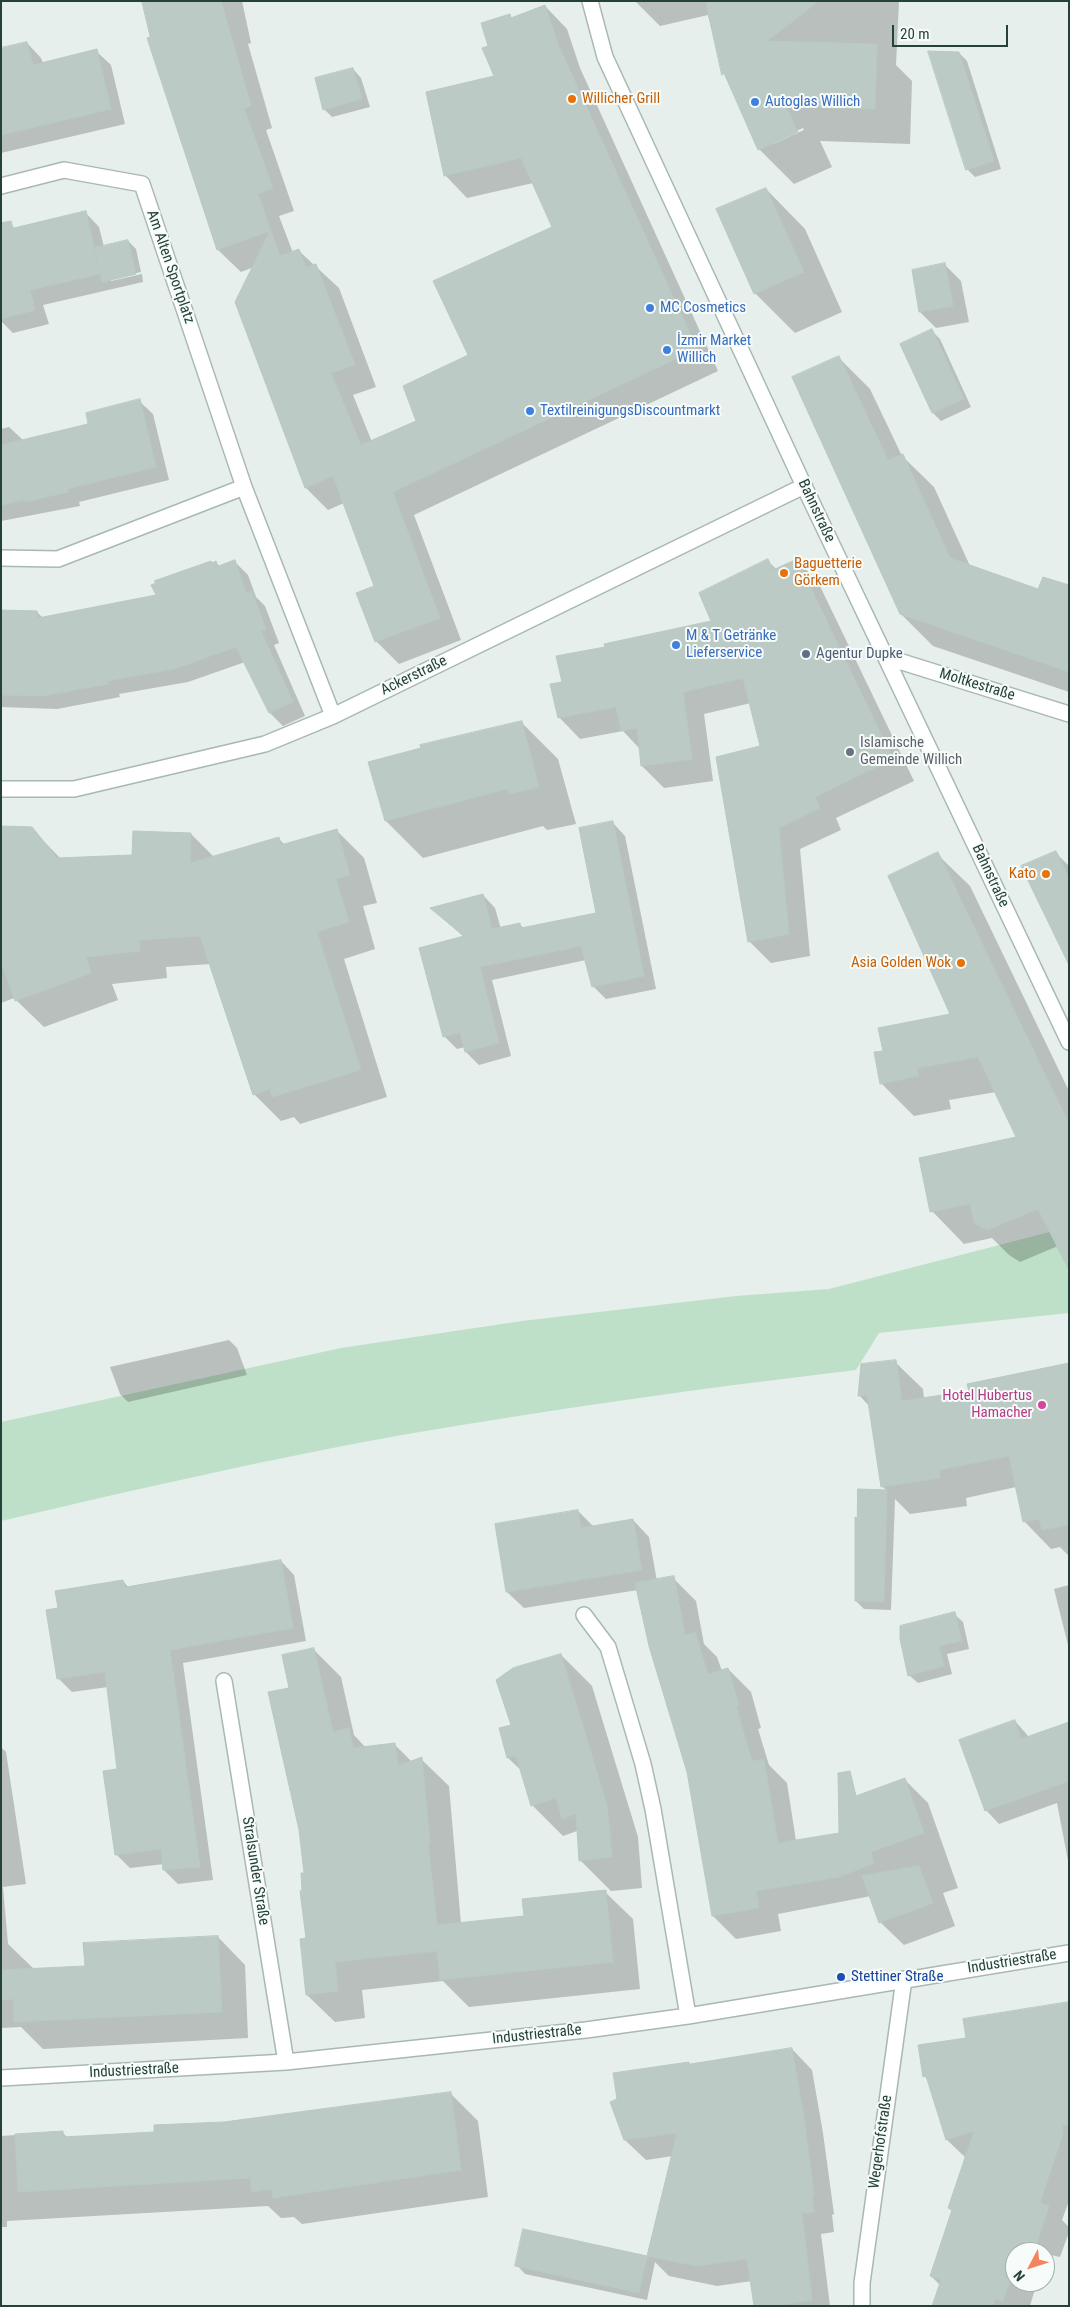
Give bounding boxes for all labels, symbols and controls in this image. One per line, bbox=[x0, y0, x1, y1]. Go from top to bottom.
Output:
scale bar bbox=[895, 15, 1011, 47]
text: 20 m bbox=[900, 25, 930, 43]
place label: Willicher Grill bbox=[582, 90, 660, 108]
marker: Willicher Grill bbox=[566, 93, 578, 105]
place label: Autoglas Willich bbox=[765, 93, 860, 111]
marker: Autoglas Willich bbox=[749, 96, 761, 108]
street label: Am Alten Sportplatz bbox=[142, 208, 198, 326]
place label: MC Cosmetics bbox=[660, 299, 746, 317]
marker: MC Cosmetics bbox=[644, 302, 656, 314]
place label: İzmir Market Willich bbox=[677, 332, 751, 367]
marker: İzmir Market Willich bbox=[661, 344, 673, 356]
place label: TextilreinigungsDiscountmarkt bbox=[540, 402, 720, 420]
marker: TextilreinigungsDiscountmarkt bbox=[524, 405, 536, 417]
street label: Bahnstraße bbox=[794, 477, 838, 545]
place label: Baguetterie Görkem bbox=[794, 555, 862, 590]
marker: Baguetterie Görkem bbox=[778, 567, 790, 579]
place label: M & T Getränke Lieferservice bbox=[686, 627, 776, 662]
marker: M & T Getränke Lieferservice bbox=[670, 639, 682, 651]
place label: Agentur Dupke bbox=[816, 645, 903, 663]
marker: Agentur Dupke bbox=[800, 648, 812, 660]
street label: Ackerstraße bbox=[378, 652, 450, 700]
street label: Moltkestraße bbox=[937, 665, 1017, 705]
place label: Islamische Gemeinde Willich bbox=[860, 734, 962, 769]
marker: Islamische Gemeinde Willich bbox=[844, 746, 856, 758]
street label: Bahnstraße bbox=[968, 842, 1012, 910]
place label: Kato bbox=[1009, 865, 1036, 883]
marker: Kato bbox=[1040, 868, 1052, 880]
place label: Asia Golden Wok bbox=[851, 954, 951, 972]
marker: Asia Golden Wok bbox=[955, 957, 967, 969]
place label: Hotel Hubertus Hamacher bbox=[942, 1387, 1032, 1422]
marker: Hotel Hubertus Hamacher bbox=[1036, 1399, 1048, 1411]
street label: Stralsunder Straße bbox=[238, 1816, 272, 1926]
street label: Industriestraße bbox=[966, 1946, 1058, 1978]
place label: Stettiner Straße bbox=[851, 1968, 943, 1986]
marker: Stettiner Straße bbox=[835, 1971, 847, 1983]
street label: Industriestraße bbox=[491, 2021, 583, 2049]
street label: Industriestraße bbox=[89, 2060, 179, 2082]
street label: Wegerhofstraße bbox=[866, 2094, 896, 2190]
north arrow bbox=[1005, 2242, 1055, 2292]
text: N bbox=[1010, 2268, 1028, 2284]

